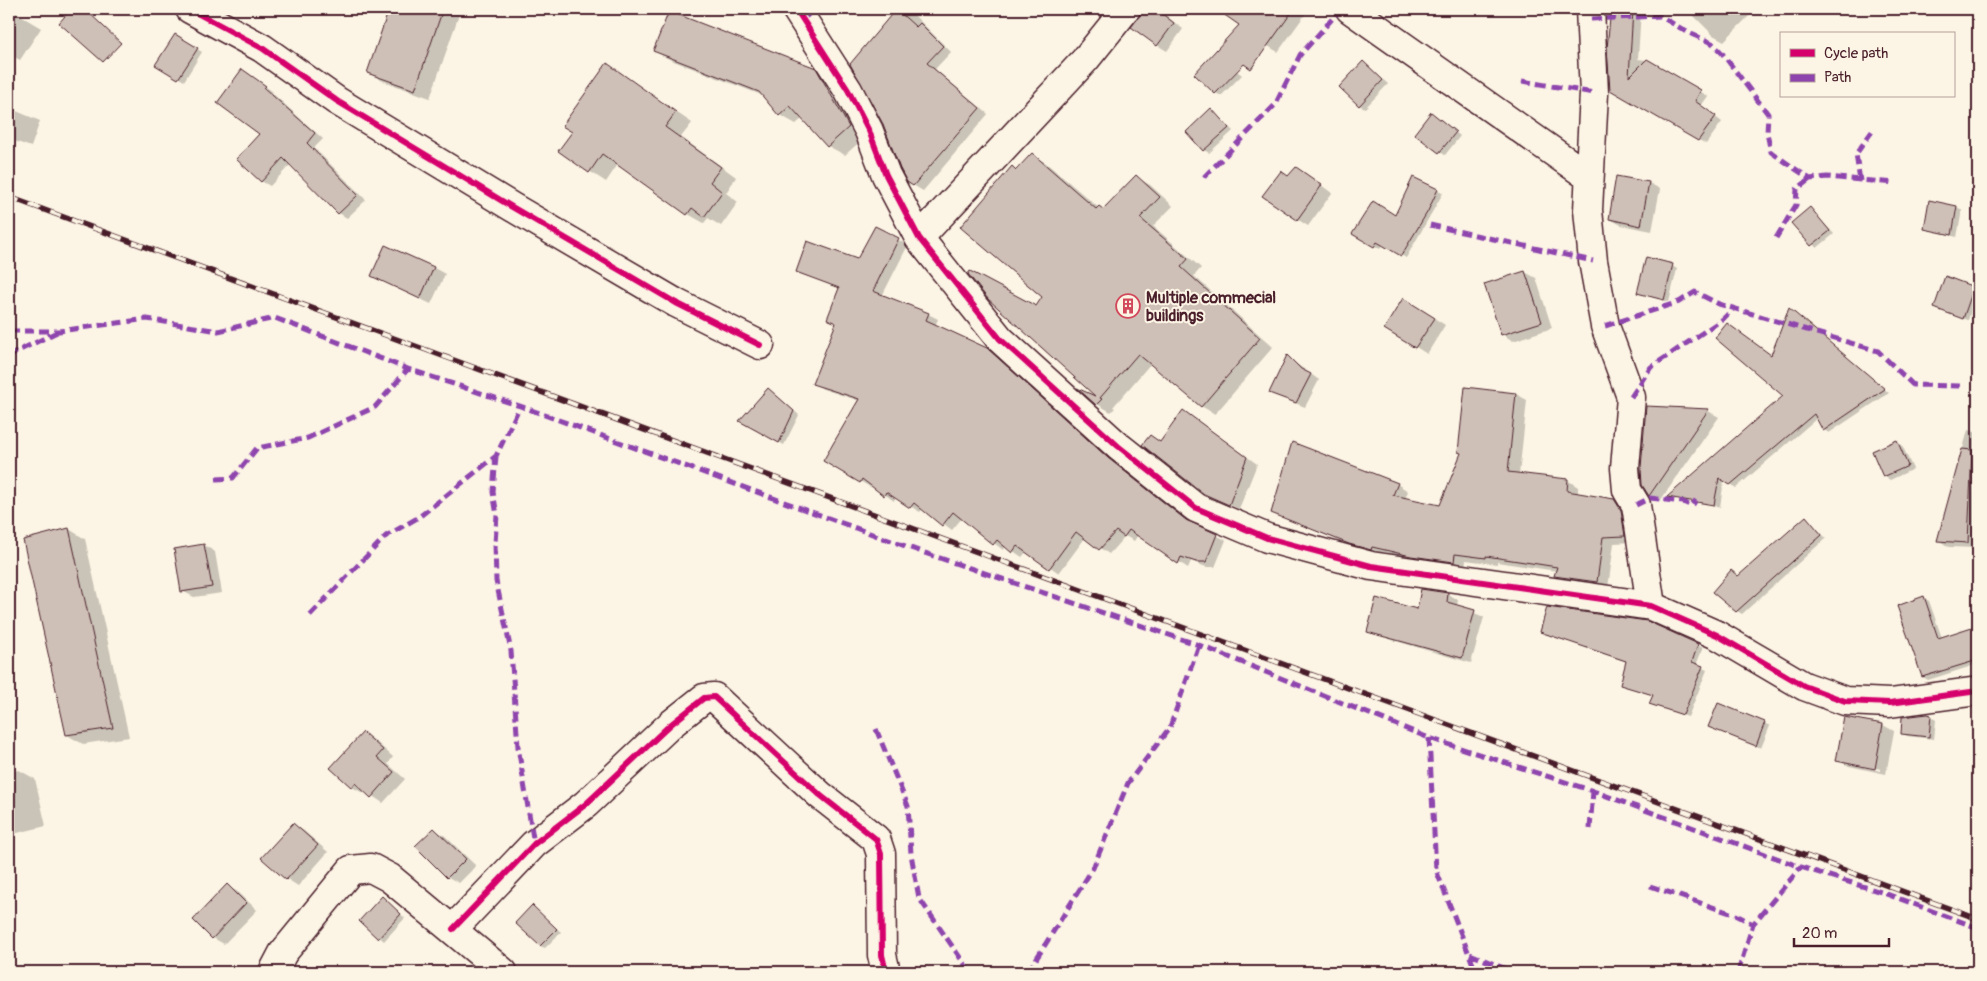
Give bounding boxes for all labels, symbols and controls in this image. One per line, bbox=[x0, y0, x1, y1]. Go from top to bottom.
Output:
legend bbox=[1780, 32, 1954, 98]
text: Cycle path bbox=[1824, 44, 1888, 63]
text: Path bbox=[1824, 68, 1851, 87]
place label: Multiple commecial buildings bbox=[1146, 288, 1276, 326]
building icon: Multiple commecial buildings bbox=[1115, 293, 1141, 319]
scale bar bbox=[1794, 916, 1890, 948]
text: 20 m bbox=[1802, 924, 1837, 943]

